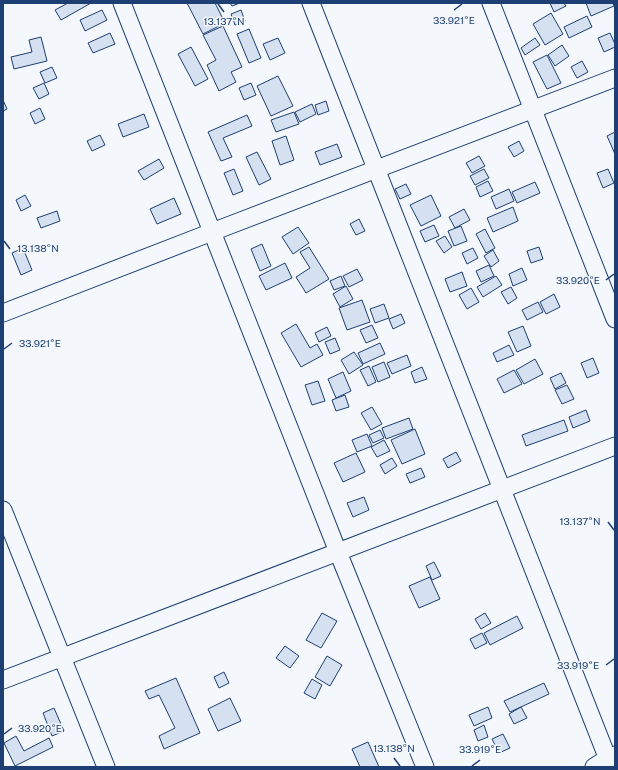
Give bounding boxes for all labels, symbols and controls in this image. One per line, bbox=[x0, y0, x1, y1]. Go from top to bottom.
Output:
text: 33.921°E bbox=[433, 14, 475, 26]
text: 13.137°N bbox=[204, 15, 244, 27]
text: 13.138°N bbox=[17, 242, 59, 254]
text: 33.920°E bbox=[556, 274, 600, 286]
text: 33.921°E bbox=[19, 337, 61, 349]
text: 13.137°N bbox=[560, 515, 600, 527]
text: 33.919°E bbox=[557, 659, 599, 671]
text: 33.920°E bbox=[18, 722, 62, 734]
text: 13.138°N bbox=[373, 742, 415, 754]
text: 33.919°E bbox=[459, 743, 501, 755]

